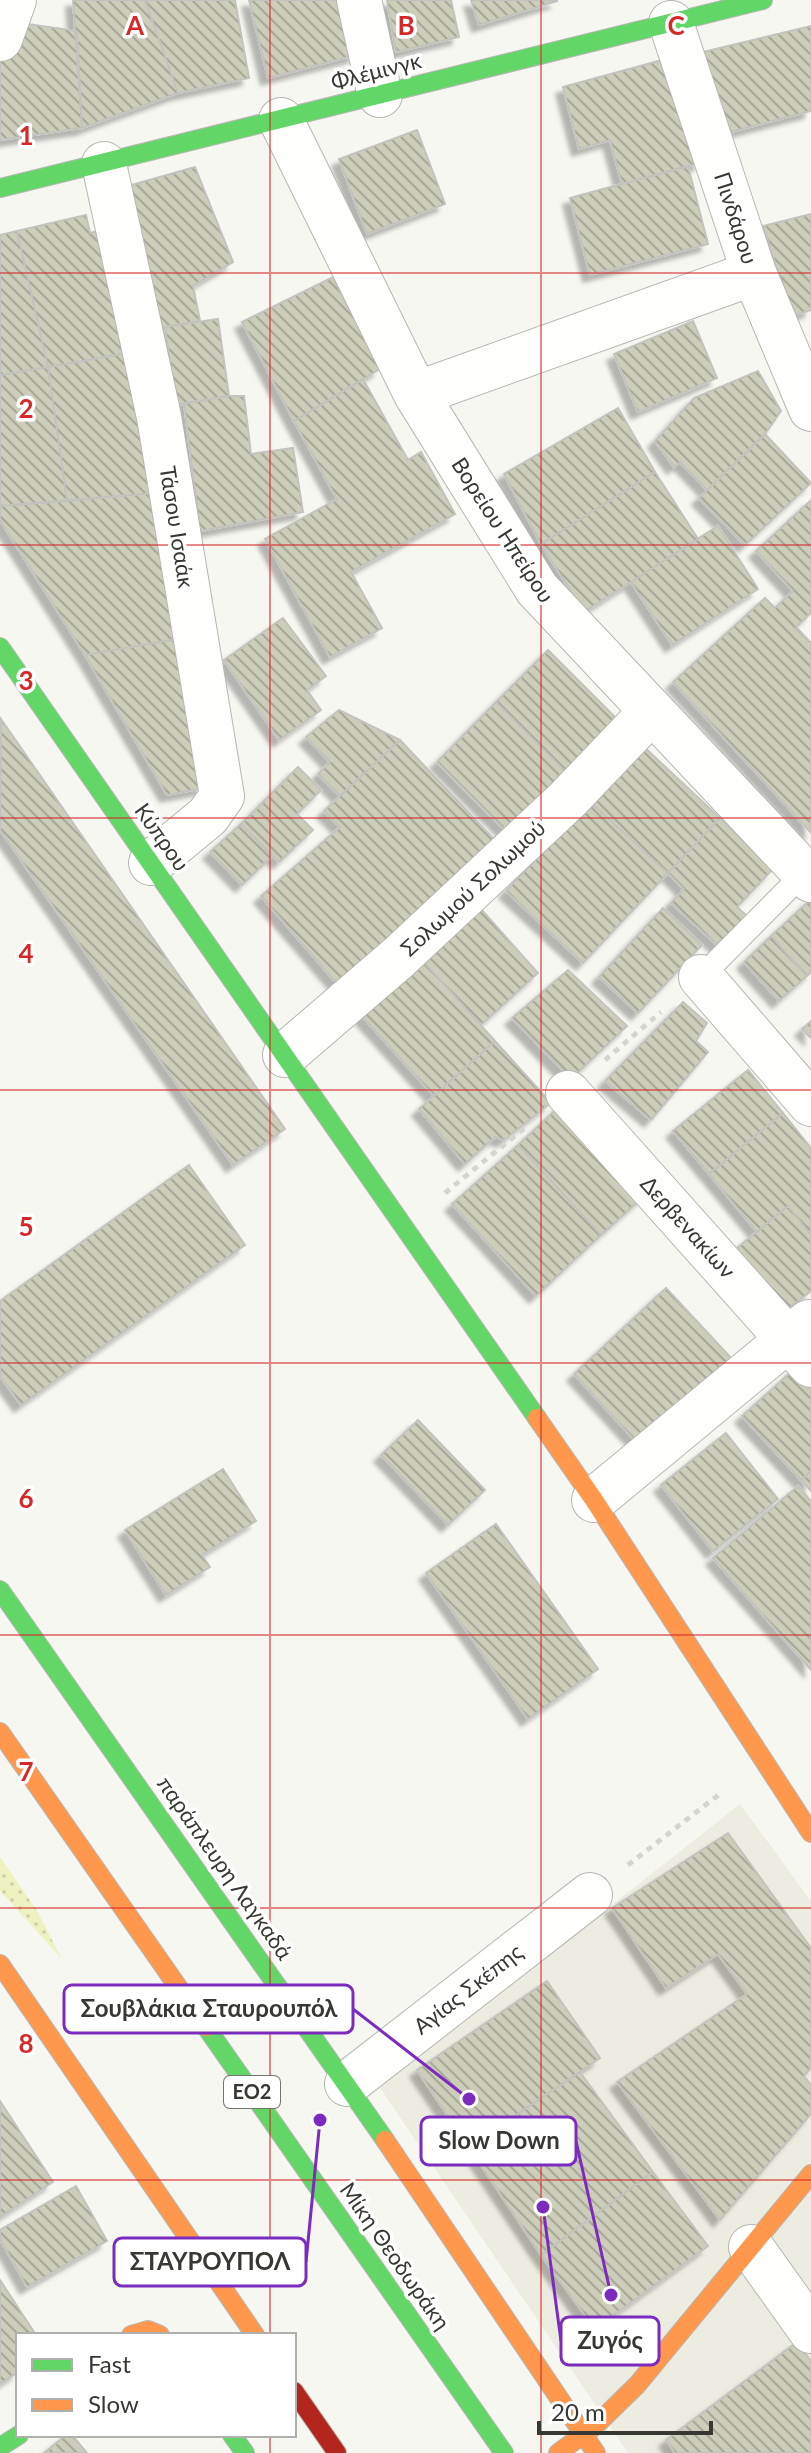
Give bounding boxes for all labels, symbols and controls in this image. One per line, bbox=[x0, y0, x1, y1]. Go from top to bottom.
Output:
text: A bbox=[125, 9, 145, 41]
text: B bbox=[397, 9, 415, 41]
text: C bbox=[667, 9, 685, 41]
street label: Φλέμινγκ bbox=[328, 46, 425, 95]
text: 1 bbox=[18, 119, 34, 151]
street label: Πινδάρου bbox=[709, 168, 764, 267]
text: 2 bbox=[18, 392, 34, 424]
street label: Βορείου Ηπείρου bbox=[446, 452, 560, 607]
street label: Τάσου Ισαάκ bbox=[155, 464, 201, 591]
text: 3 bbox=[18, 664, 34, 696]
street label: Κύπρου bbox=[129, 798, 195, 876]
street label: Σολωμού Σολωμού bbox=[395, 814, 550, 961]
text: 4 bbox=[18, 937, 34, 969]
street label: Δερβενακίων bbox=[635, 1170, 741, 1283]
text: 5 bbox=[18, 1210, 34, 1242]
text: 6 bbox=[18, 1482, 34, 1514]
text: 7 bbox=[18, 1755, 34, 1787]
street label: παράπλευρη Λαγκαδά bbox=[152, 1771, 299, 1964]
street label: Αγίας Σκέπης bbox=[408, 1938, 528, 2040]
callout: Σουβλάκια Σταυρουπόλ bbox=[64, 1985, 353, 2033]
text: Σουβλάκια Σταυρουπόλ bbox=[81, 1993, 338, 2022]
text: 8 bbox=[18, 2027, 34, 2059]
road number: ΕΟ2 bbox=[224, 2076, 280, 2108]
callout: Slow Down bbox=[421, 2117, 576, 2165]
text: Slow Down bbox=[438, 2125, 560, 2154]
street label: Μίκη Θεοδωράκη bbox=[335, 2177, 456, 2335]
callout: ΣΤΑΥΡΟΥΠΟΛ bbox=[114, 2238, 306, 2286]
text: ΣΤΑΥΡΟΥΠΟΛ bbox=[130, 2246, 291, 2275]
callout: Ζυγός bbox=[561, 2317, 659, 2365]
text: Ζυγός bbox=[577, 2325, 644, 2354]
legend bbox=[16, 2333, 296, 2437]
text: Fast bbox=[88, 2349, 131, 2378]
scale bar bbox=[539, 2385, 711, 2435]
text: Slow bbox=[88, 2389, 139, 2418]
text: 20 m bbox=[551, 2397, 605, 2426]

